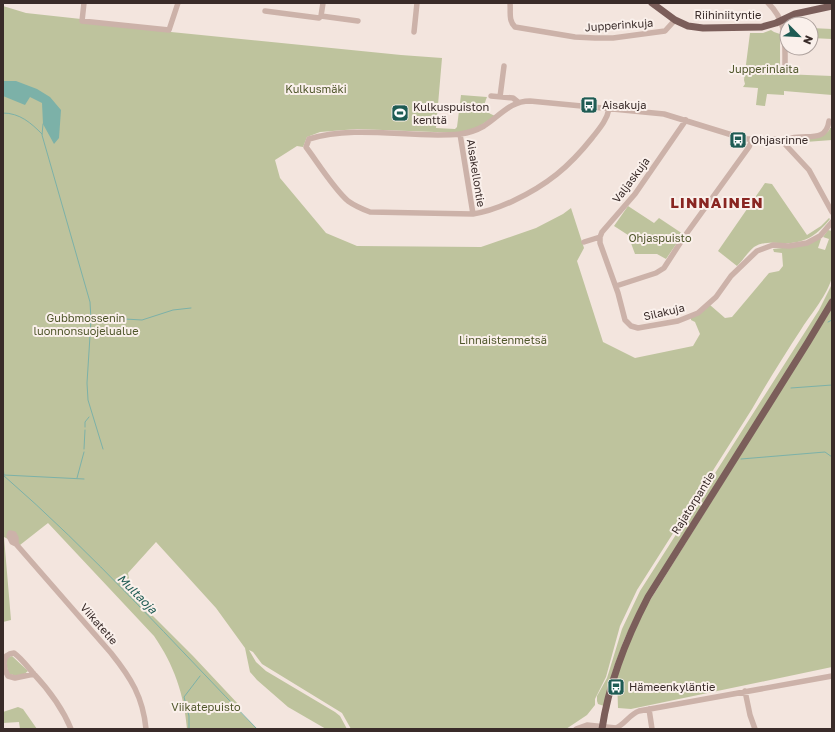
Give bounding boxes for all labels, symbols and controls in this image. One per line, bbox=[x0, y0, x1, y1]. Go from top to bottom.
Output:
street label: Riihiniityntie bbox=[695, 8, 761, 21]
street label: Jupperinkuja bbox=[584, 16, 654, 33]
north arrow bbox=[779, 16, 819, 56]
text: N bbox=[801, 34, 816, 47]
park label: Jupperinlaita bbox=[729, 62, 799, 75]
park label: Kulkusmäki bbox=[285, 82, 347, 95]
bus stop icon: Aisakuja bbox=[579, 95, 599, 115]
place label: Aisakuja bbox=[602, 98, 646, 111]
place label: Kulkuspuiston kenttä bbox=[413, 100, 489, 126]
sports icon: Kulkuspuiston kenttä bbox=[390, 103, 410, 123]
bus stop icon: Ohjasrinne bbox=[728, 130, 748, 150]
place label: Ohjasrinne bbox=[751, 133, 808, 146]
street label: Aisakellontie bbox=[465, 138, 488, 208]
street label: Valjaskuja bbox=[609, 154, 652, 205]
district label: LINNAINEN bbox=[670, 193, 764, 211]
park label: Ohjaspuisto bbox=[628, 231, 692, 244]
street label: Silakuja bbox=[642, 300, 686, 323]
park label: Gubbmossenin luonnonsuojelualue bbox=[33, 311, 139, 337]
park label: Linnaistenmetsä bbox=[459, 333, 547, 346]
street label: Rajatorpantie bbox=[668, 469, 717, 536]
water label: Multaoja bbox=[114, 571, 161, 617]
street label: Viikatetie bbox=[78, 601, 121, 647]
bus stop icon: Hämeenkyläntie bbox=[606, 677, 626, 697]
place label: Hämeenkyläntie bbox=[629, 680, 715, 693]
park label: Viikatepuisto bbox=[171, 700, 241, 713]

